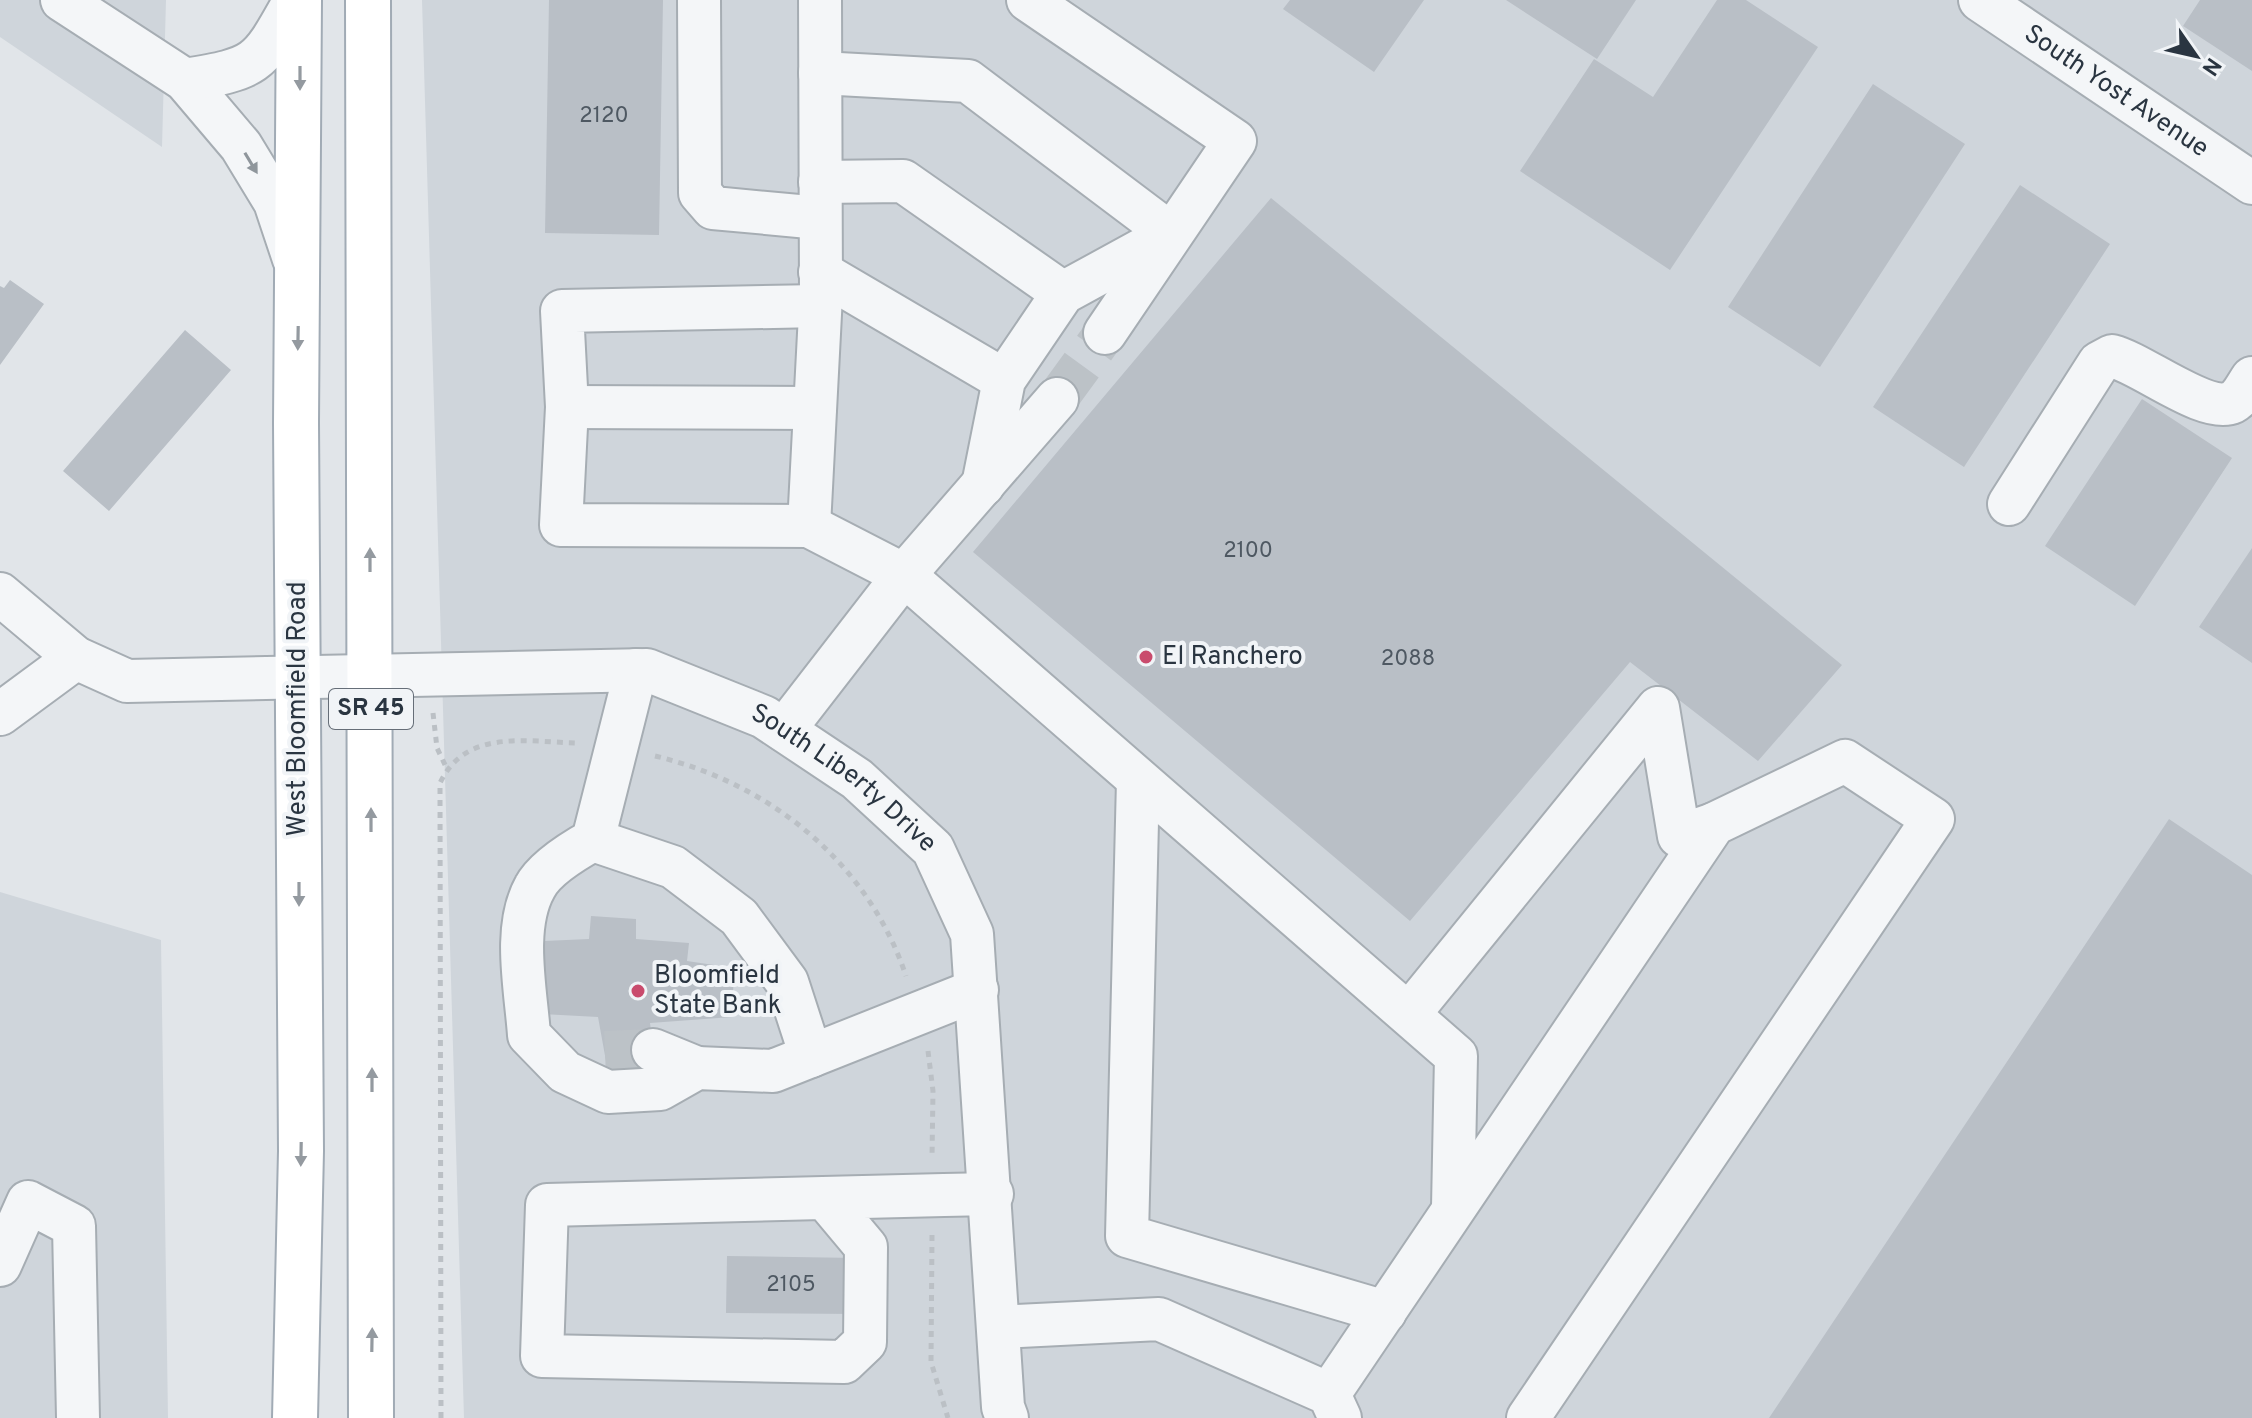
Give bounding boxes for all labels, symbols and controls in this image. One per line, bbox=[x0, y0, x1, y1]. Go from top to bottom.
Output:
north arrow bbox=[2156, 16, 2236, 96]
street label: South Yost Avenue bbox=[2017, 18, 2215, 165]
text: N bbox=[2195, 52, 2226, 80]
one-way arrow bbox=[294, 66, 306, 91]
house number: 2120 bbox=[579, 103, 629, 130]
one-way arrow bbox=[244, 152, 258, 174]
one-way arrow bbox=[292, 326, 305, 351]
house number: 2100 bbox=[1223, 538, 1273, 565]
one-way arrow bbox=[364, 547, 376, 572]
street label: West Bloomfield Road bbox=[282, 581, 315, 837]
place label: El Ranchero bbox=[1162, 641, 1303, 674]
house number: 2088 bbox=[1381, 646, 1435, 673]
marker: El Ranchero bbox=[1137, 648, 1155, 666]
road number: SR 45 bbox=[329, 689, 413, 729]
street label: South Liberty Drive bbox=[746, 697, 943, 860]
one-way arrow bbox=[365, 807, 377, 832]
one-way arrow bbox=[293, 882, 305, 907]
place label: Bloomfield State Bank bbox=[654, 960, 782, 1023]
marker: Bloomfield State Bank bbox=[629, 982, 647, 1000]
one-way arrow bbox=[366, 1067, 378, 1092]
one-way arrow bbox=[295, 1142, 307, 1167]
house number: 2105 bbox=[766, 1272, 816, 1299]
one-way arrow bbox=[366, 1327, 378, 1352]

